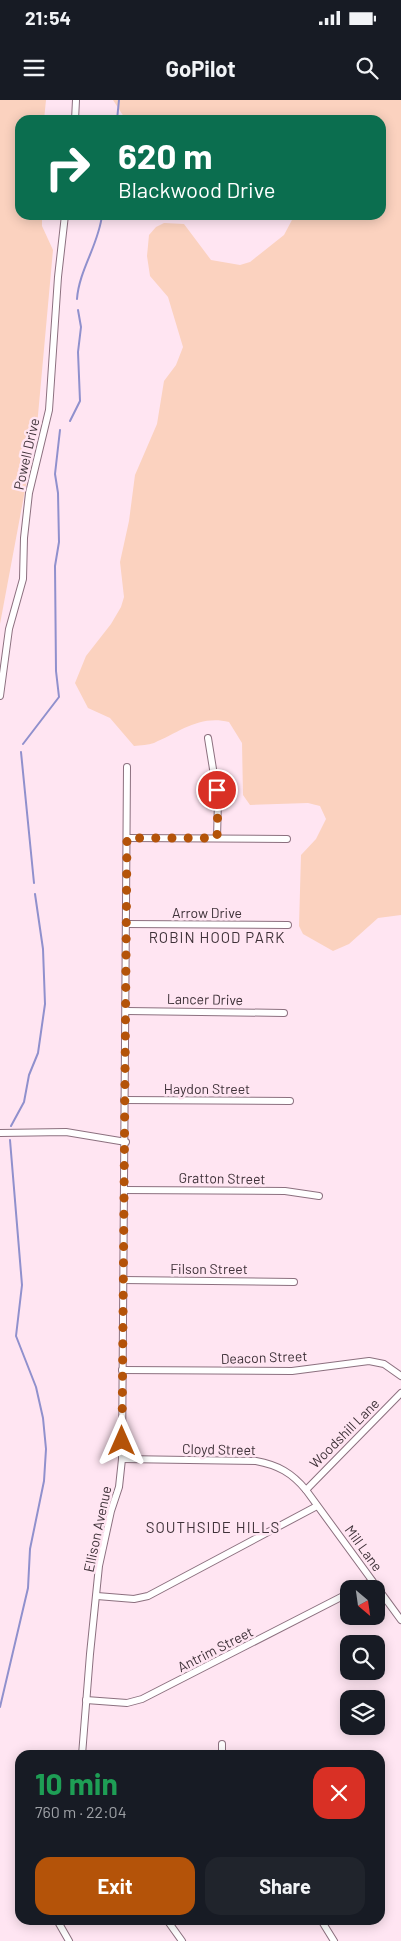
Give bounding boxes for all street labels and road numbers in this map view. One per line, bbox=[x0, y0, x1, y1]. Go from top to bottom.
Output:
street label: Powell Drive bbox=[9, 416, 43, 492]
street label: Arrow Drive bbox=[172, 904, 242, 921]
street label: Lancer Drive bbox=[167, 990, 243, 1008]
street label: Haydon Street bbox=[164, 1080, 250, 1097]
street label: Gratton Street bbox=[178, 1169, 266, 1187]
street label: Filson Street bbox=[170, 1260, 248, 1277]
street label: Deacon Street bbox=[220, 1347, 308, 1367]
street label: Woodshill Lane bbox=[306, 1395, 382, 1471]
street label: Cloyd Street bbox=[182, 1440, 256, 1458]
street label: Ellison Avenue bbox=[80, 1484, 114, 1574]
street label: Mill Lane bbox=[342, 1522, 386, 1574]
street label: Antrim Street bbox=[174, 1623, 256, 1675]

